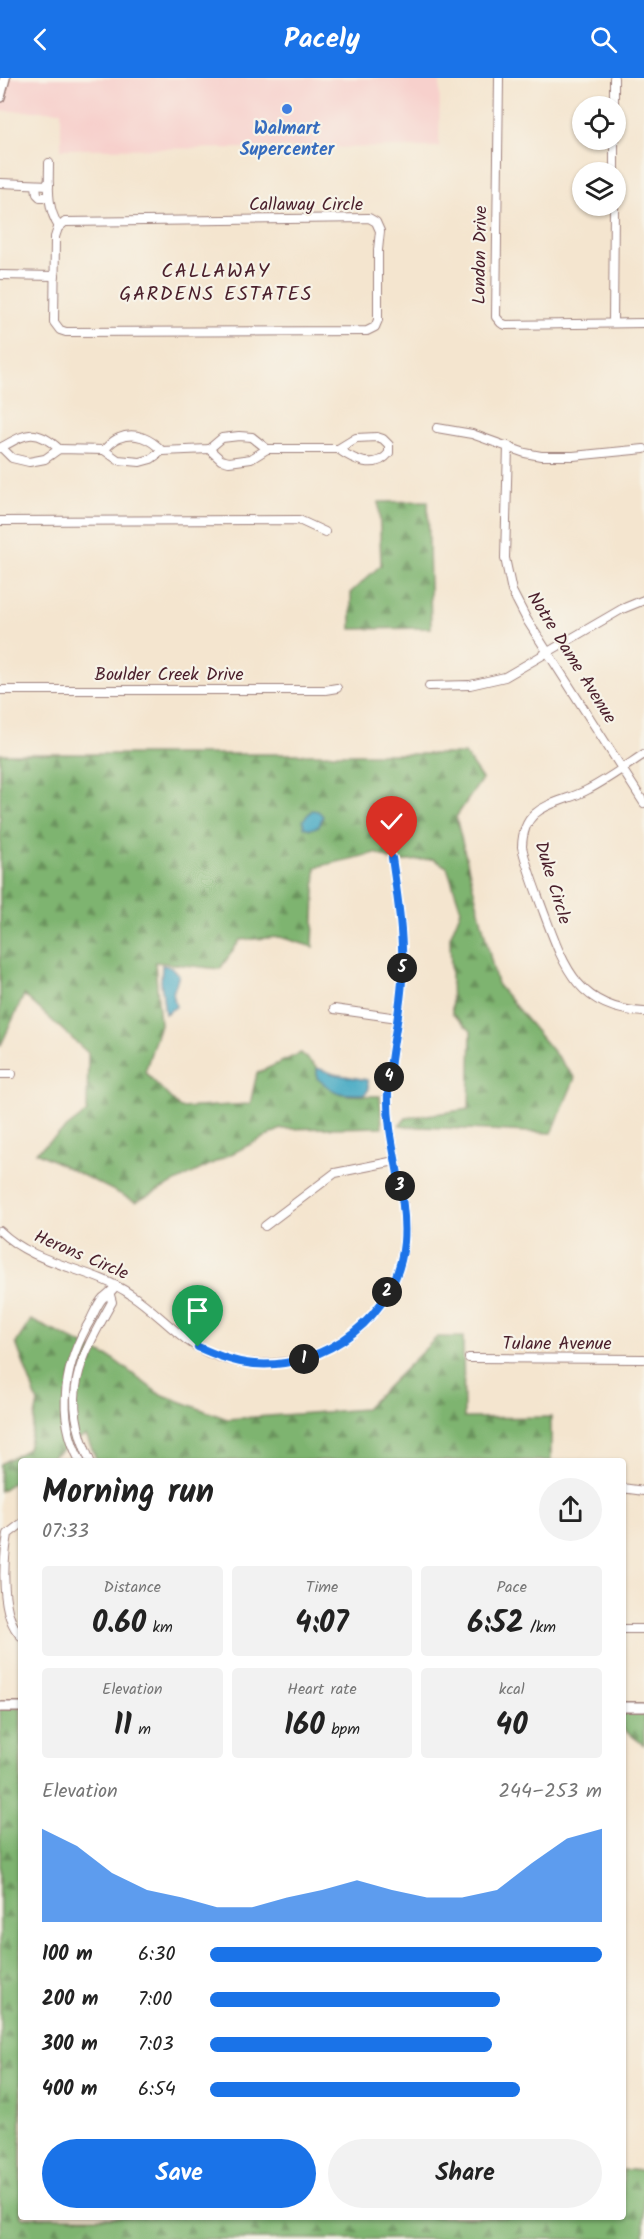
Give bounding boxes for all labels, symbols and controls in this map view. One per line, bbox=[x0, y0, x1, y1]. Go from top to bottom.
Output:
text: Pacely bbox=[284, 18, 360, 61]
icon: back bbox=[24, 23, 57, 56]
icon: search bbox=[587, 23, 620, 56]
map controls bbox=[572, 96, 626, 216]
button: locate bbox=[572, 96, 626, 150]
marker: Walmart Supercenter bbox=[280, 102, 294, 116]
place label: Walmart Supercenter bbox=[240, 115, 336, 165]
button: layers bbox=[572, 162, 626, 216]
street label: Callaway Circle bbox=[249, 191, 363, 220]
street label: London Drive bbox=[466, 205, 496, 305]
district label: CALLAWAY GARDENS ESTATES bbox=[119, 256, 313, 311]
street label: Notre Dame Avenue bbox=[519, 586, 623, 730]
street label: Boulder Creek Drive bbox=[94, 661, 244, 690]
pin bbox=[366, 796, 417, 858]
icon: check bbox=[375, 805, 408, 838]
street label: Duke Circle bbox=[526, 838, 578, 928]
pin: 5 bbox=[387, 953, 417, 983]
text: 5 bbox=[398, 955, 406, 980]
pin: 4 bbox=[374, 1062, 404, 1092]
text: 4 bbox=[385, 1064, 393, 1089]
pin: 3 bbox=[385, 1171, 415, 1201]
text: 3 bbox=[396, 1173, 404, 1198]
street label: Herons Circle bbox=[29, 1223, 133, 1289]
pin: 2 bbox=[372, 1277, 402, 1307]
text: 2 bbox=[382, 1279, 392, 1304]
pin bbox=[172, 1285, 223, 1347]
icon: arrive bbox=[181, 1294, 214, 1327]
street label: Tulane Avenue bbox=[502, 1330, 612, 1359]
pin: 1 bbox=[289, 1344, 319, 1374]
text: 1 bbox=[302, 1346, 306, 1371]
text: Morning run bbox=[42, 1467, 214, 1520]
button: share bbox=[539, 1478, 602, 1541]
text: 07:33 bbox=[42, 1516, 89, 1548]
text: Distance bbox=[104, 1575, 161, 1600]
text: Time bbox=[306, 1575, 338, 1600]
text: Pace bbox=[496, 1575, 527, 1600]
text: 0.60 bbox=[92, 1600, 146, 1648]
text: 4:07 bbox=[295, 1600, 349, 1648]
text: 6:52 bbox=[467, 1600, 524, 1648]
text: km bbox=[146, 1615, 173, 1640]
text: /km bbox=[524, 1615, 556, 1640]
text: Elevation bbox=[102, 1677, 163, 1702]
text: Heart rate bbox=[287, 1677, 357, 1702]
text: kcal bbox=[499, 1677, 525, 1702]
text: 11 bbox=[114, 1702, 132, 1750]
text: 160 bbox=[284, 1702, 325, 1750]
text: 40 bbox=[496, 1702, 528, 1750]
text: m bbox=[132, 1717, 151, 1742]
text: bpm bbox=[325, 1717, 360, 1742]
text: Elevation bbox=[42, 1776, 118, 1808]
text: 244–253 m bbox=[498, 1776, 602, 1808]
text: 100 m bbox=[42, 1939, 93, 1971]
text: 6:30 bbox=[138, 1939, 175, 1971]
text: 200 m bbox=[42, 1984, 98, 2016]
text: 7:00 bbox=[138, 1984, 172, 2016]
text: 300 m bbox=[42, 2029, 98, 2061]
text: 7:03 bbox=[138, 2029, 174, 2061]
text: 400 m bbox=[42, 2074, 98, 2106]
text: 6:54 bbox=[138, 2074, 176, 2106]
button: Save bbox=[42, 2139, 316, 2208]
button: Share bbox=[328, 2139, 602, 2208]

